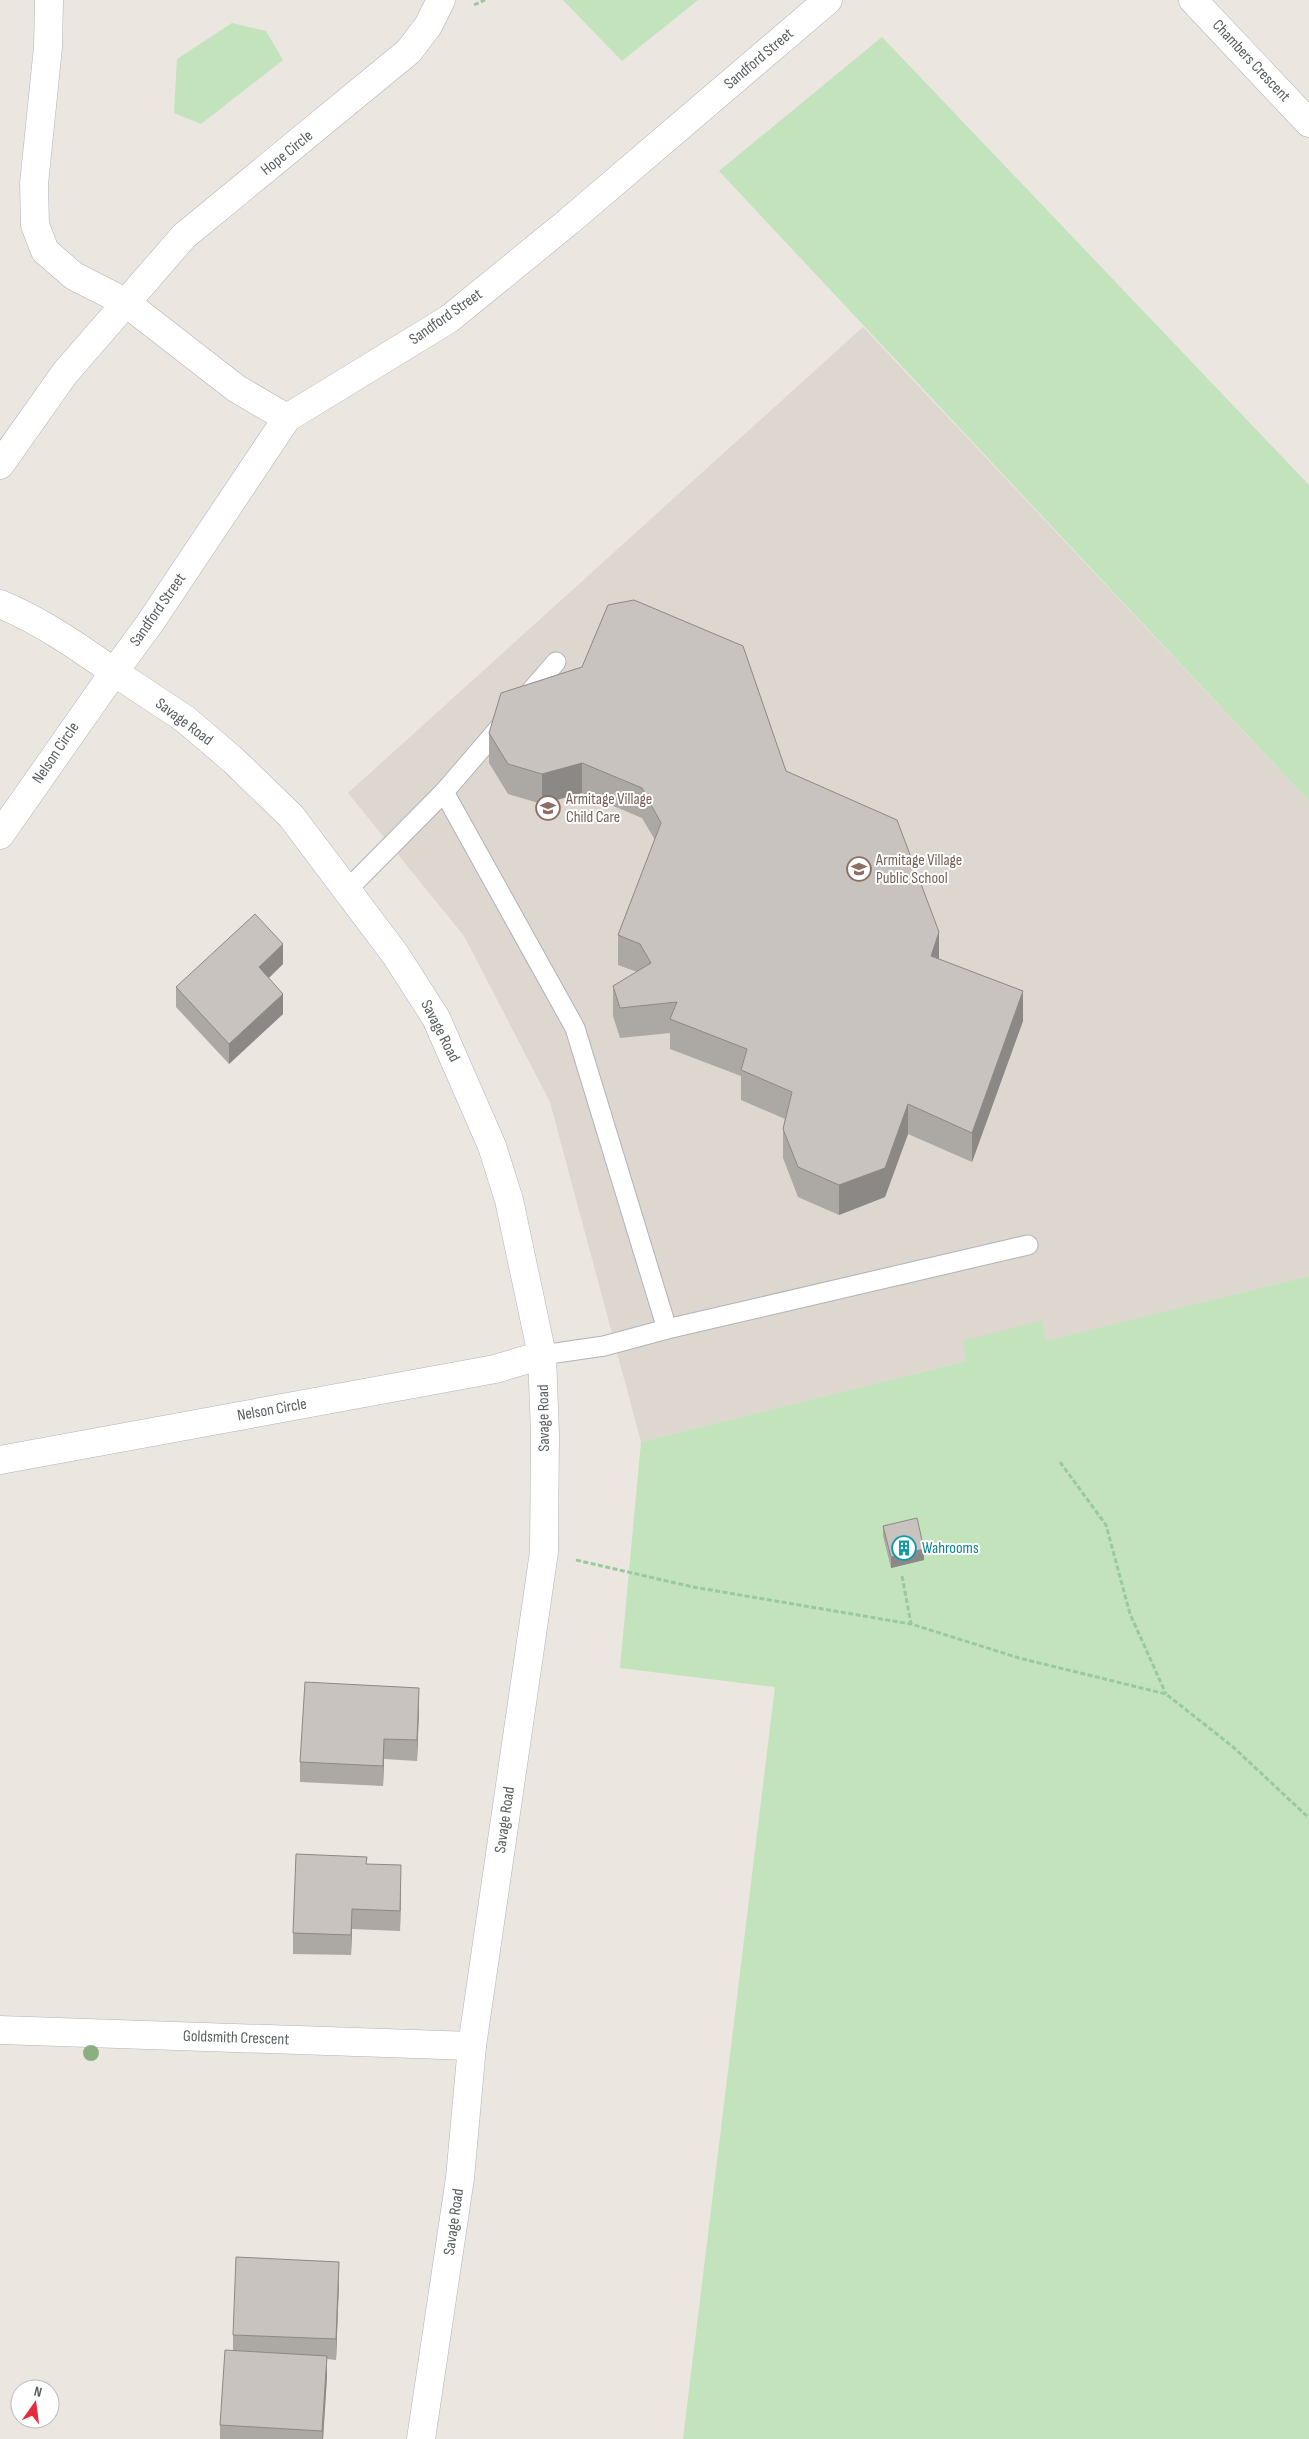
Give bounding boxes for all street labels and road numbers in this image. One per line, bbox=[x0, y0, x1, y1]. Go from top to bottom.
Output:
street label: Chambers Crescent bbox=[1208, 16, 1294, 106]
street label: Sandford Street bbox=[720, 24, 798, 94]
street label: Hope Circle bbox=[257, 126, 317, 180]
street label: Sandford Street bbox=[406, 285, 486, 349]
street label: Sandford Street bbox=[126, 570, 190, 650]
street label: Savage Road bbox=[152, 694, 216, 750]
street label: Nelson Circle bbox=[28, 719, 84, 787]
street label: Savage Road bbox=[416, 997, 464, 1065]
street label: Savage Road bbox=[534, 1384, 554, 1452]
street label: Nelson Circle bbox=[236, 1395, 308, 1425]
street label: Savage Road bbox=[491, 1786, 519, 1854]
street label: Goldsmith Crescent bbox=[183, 2027, 290, 2049]
street label: Savage Road bbox=[440, 2188, 468, 2256]

